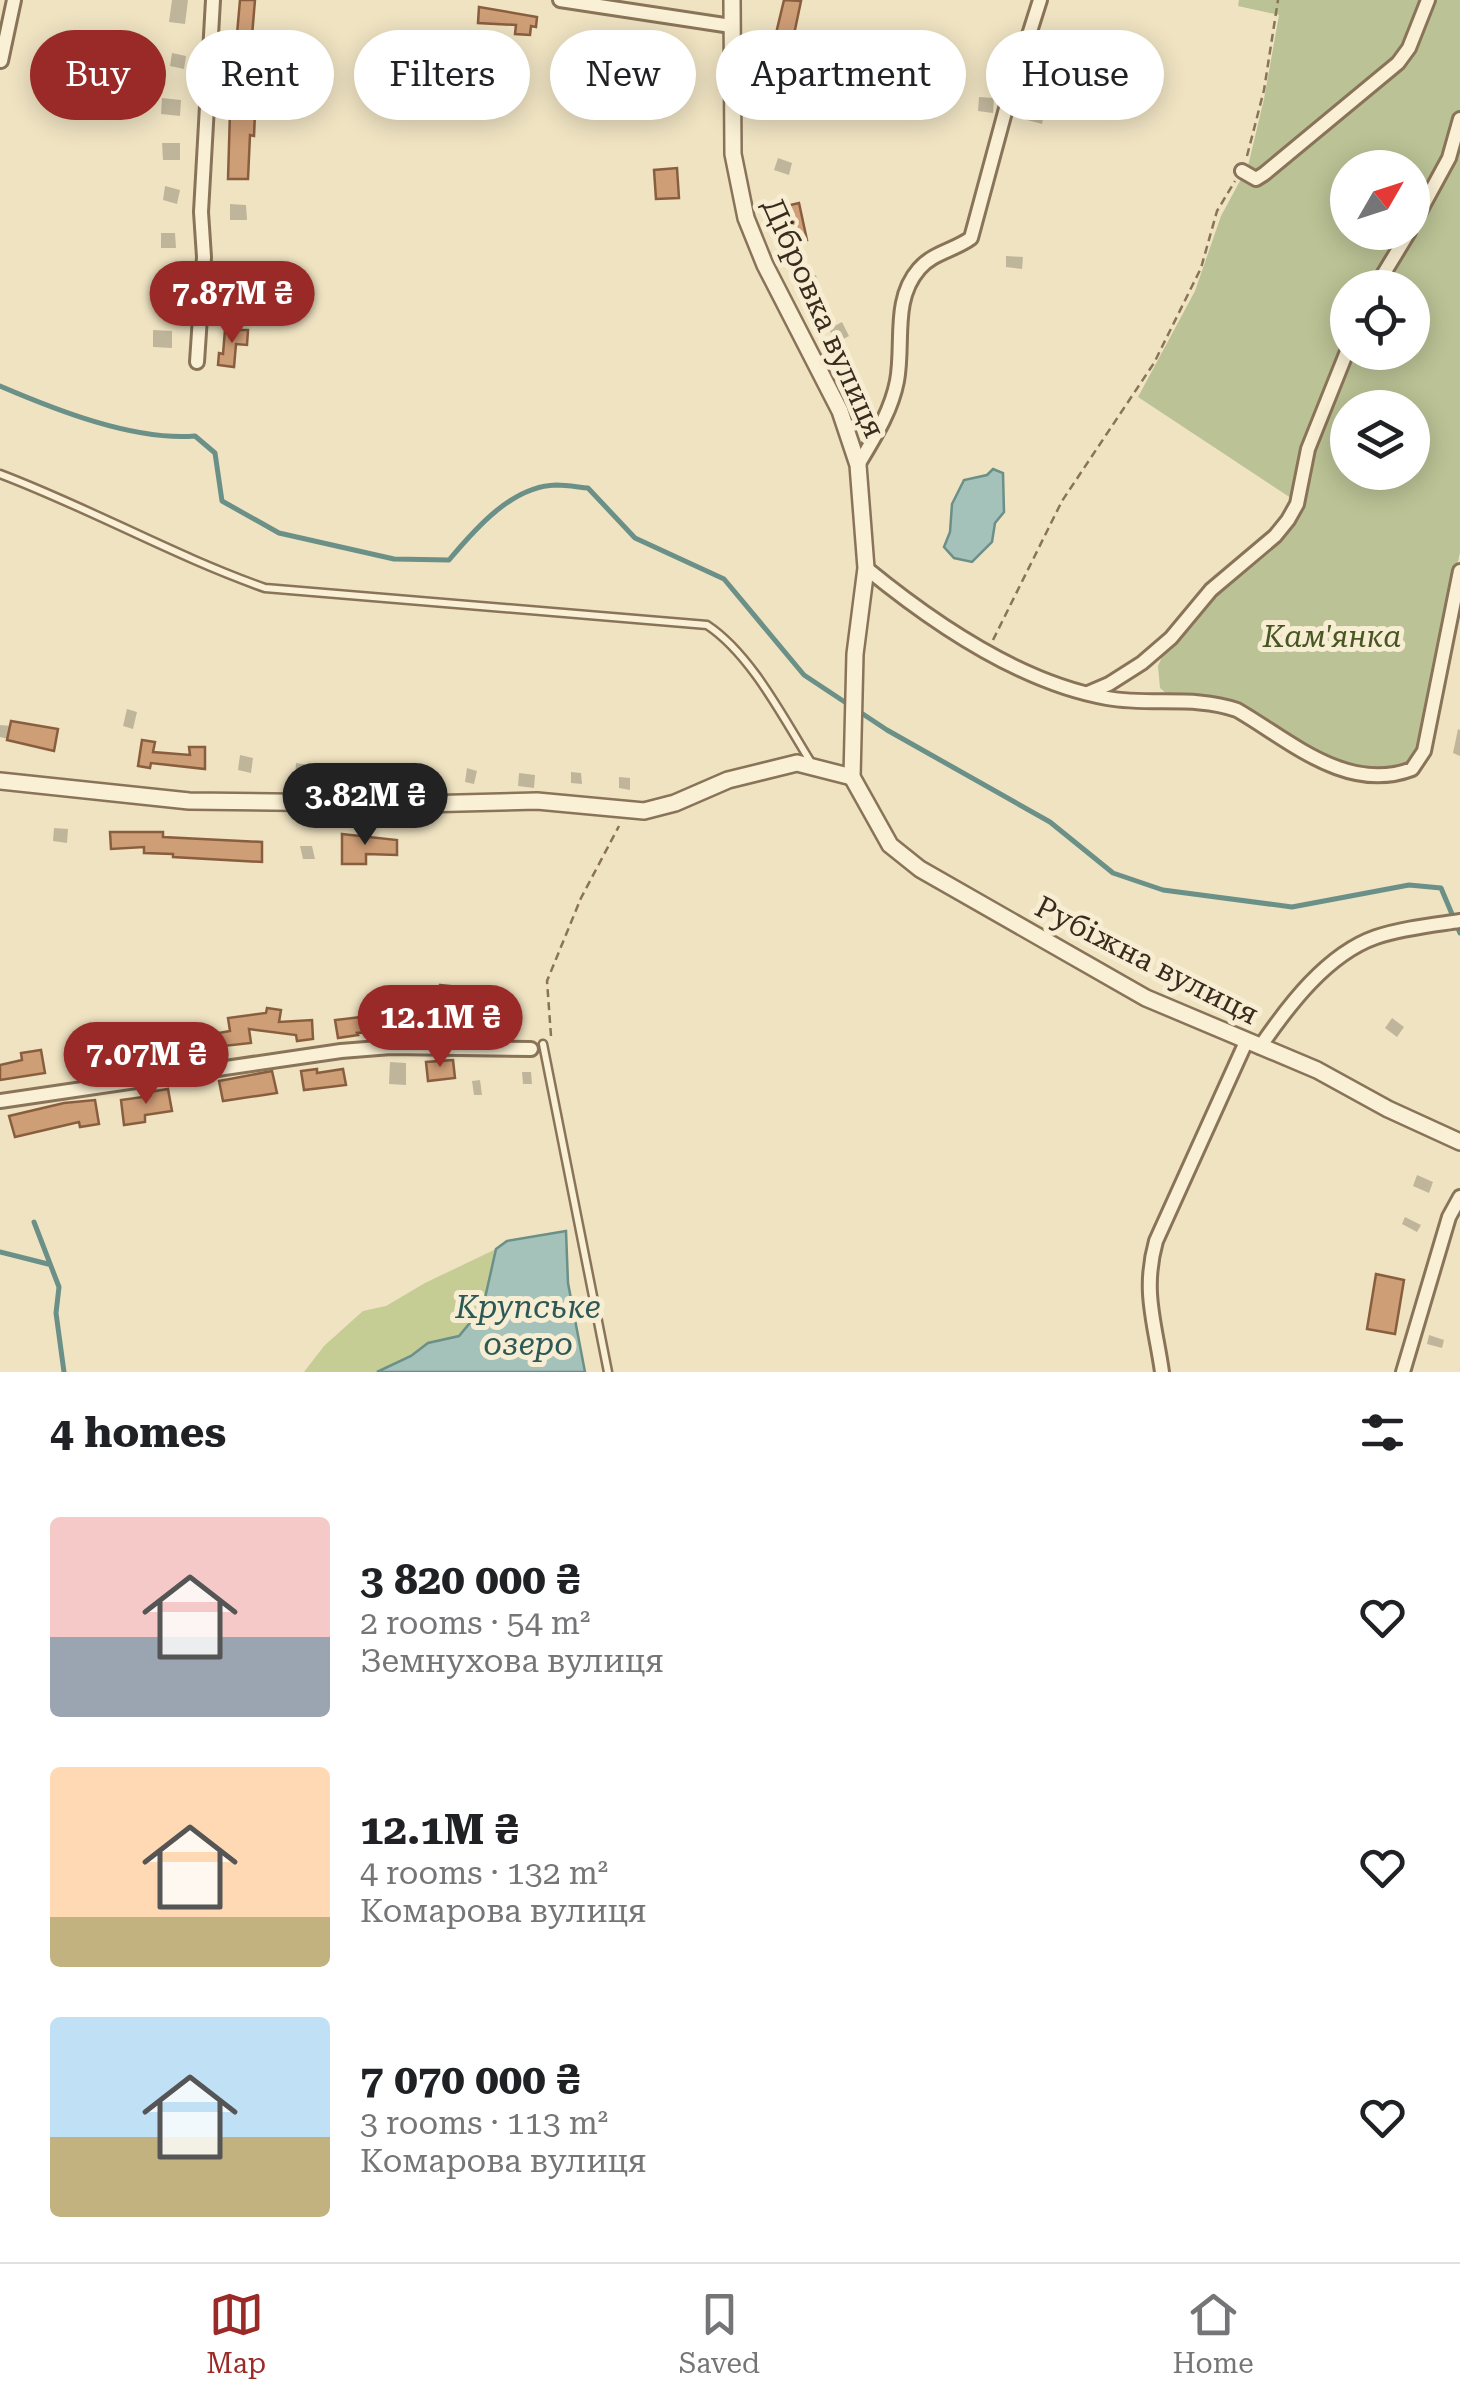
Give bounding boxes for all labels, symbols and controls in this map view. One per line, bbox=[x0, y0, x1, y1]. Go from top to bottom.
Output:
chip: Buy bbox=[30, 30, 166, 120]
chip: Rent bbox=[186, 30, 334, 120]
chip: Filters bbox=[354, 30, 530, 120]
chip: New bbox=[550, 30, 696, 120]
chip: Apartment bbox=[716, 30, 966, 120]
chip: House bbox=[986, 30, 1164, 120]
north arrow bbox=[1330, 150, 1430, 250]
map controls bbox=[1330, 150, 1430, 490]
street label: Дібровка вулиця bbox=[755, 193, 893, 443]
pin: 7.87M ₴ bbox=[140, 261, 324, 346]
button: locate bbox=[1330, 270, 1430, 370]
text: 7.87M ₴ bbox=[172, 274, 292, 312]
button: layers bbox=[1330, 390, 1430, 490]
park label: Кам'янка bbox=[1262, 619, 1401, 654]
pin: 3.82M ₴ bbox=[273, 763, 457, 848]
text: 3.82M ₴ bbox=[305, 776, 425, 814]
street label: Рубіжна вулиця bbox=[1030, 889, 1264, 1031]
pin: 12.1M ₴ bbox=[348, 985, 532, 1070]
text: 12.1M ₴ bbox=[380, 998, 500, 1036]
pin: 7.07M ₴ bbox=[54, 1022, 238, 1107]
text: 7.07M ₴ bbox=[86, 1035, 206, 1073]
water label: Крупське озеро bbox=[454, 1288, 601, 1363]
icon: filters bbox=[1355, 1405, 1410, 1460]
text: 4 homes bbox=[50, 1408, 226, 1457]
text: 3 820 000 ₴ bbox=[360, 1555, 580, 1604]
icon: home bbox=[130, 1557, 250, 1677]
icon: heart bbox=[1355, 1590, 1410, 1645]
text: 2 rooms · 54 m² bbox=[360, 1604, 590, 1642]
text: Земнухова вулиця bbox=[360, 1642, 664, 1680]
text: 12.1M ₴ bbox=[360, 1805, 518, 1854]
icon: home bbox=[130, 1807, 250, 1927]
icon: heart bbox=[1355, 1840, 1410, 1895]
text: 4 rooms · 132 m² bbox=[360, 1854, 608, 1892]
text: Комарова вулиця bbox=[360, 1892, 647, 1930]
text: 7 070 000 ₴ bbox=[360, 2055, 580, 2104]
icon: home bbox=[130, 2057, 250, 2177]
icon: heart bbox=[1355, 2090, 1410, 2145]
text: 3 rooms · 113 m² bbox=[360, 2104, 608, 2142]
text: Комарова вулиця bbox=[360, 2142, 647, 2180]
tab: Map bbox=[206, 2287, 266, 2380]
tab: Saved bbox=[679, 2287, 760, 2380]
tab: Home bbox=[1173, 2287, 1254, 2380]

